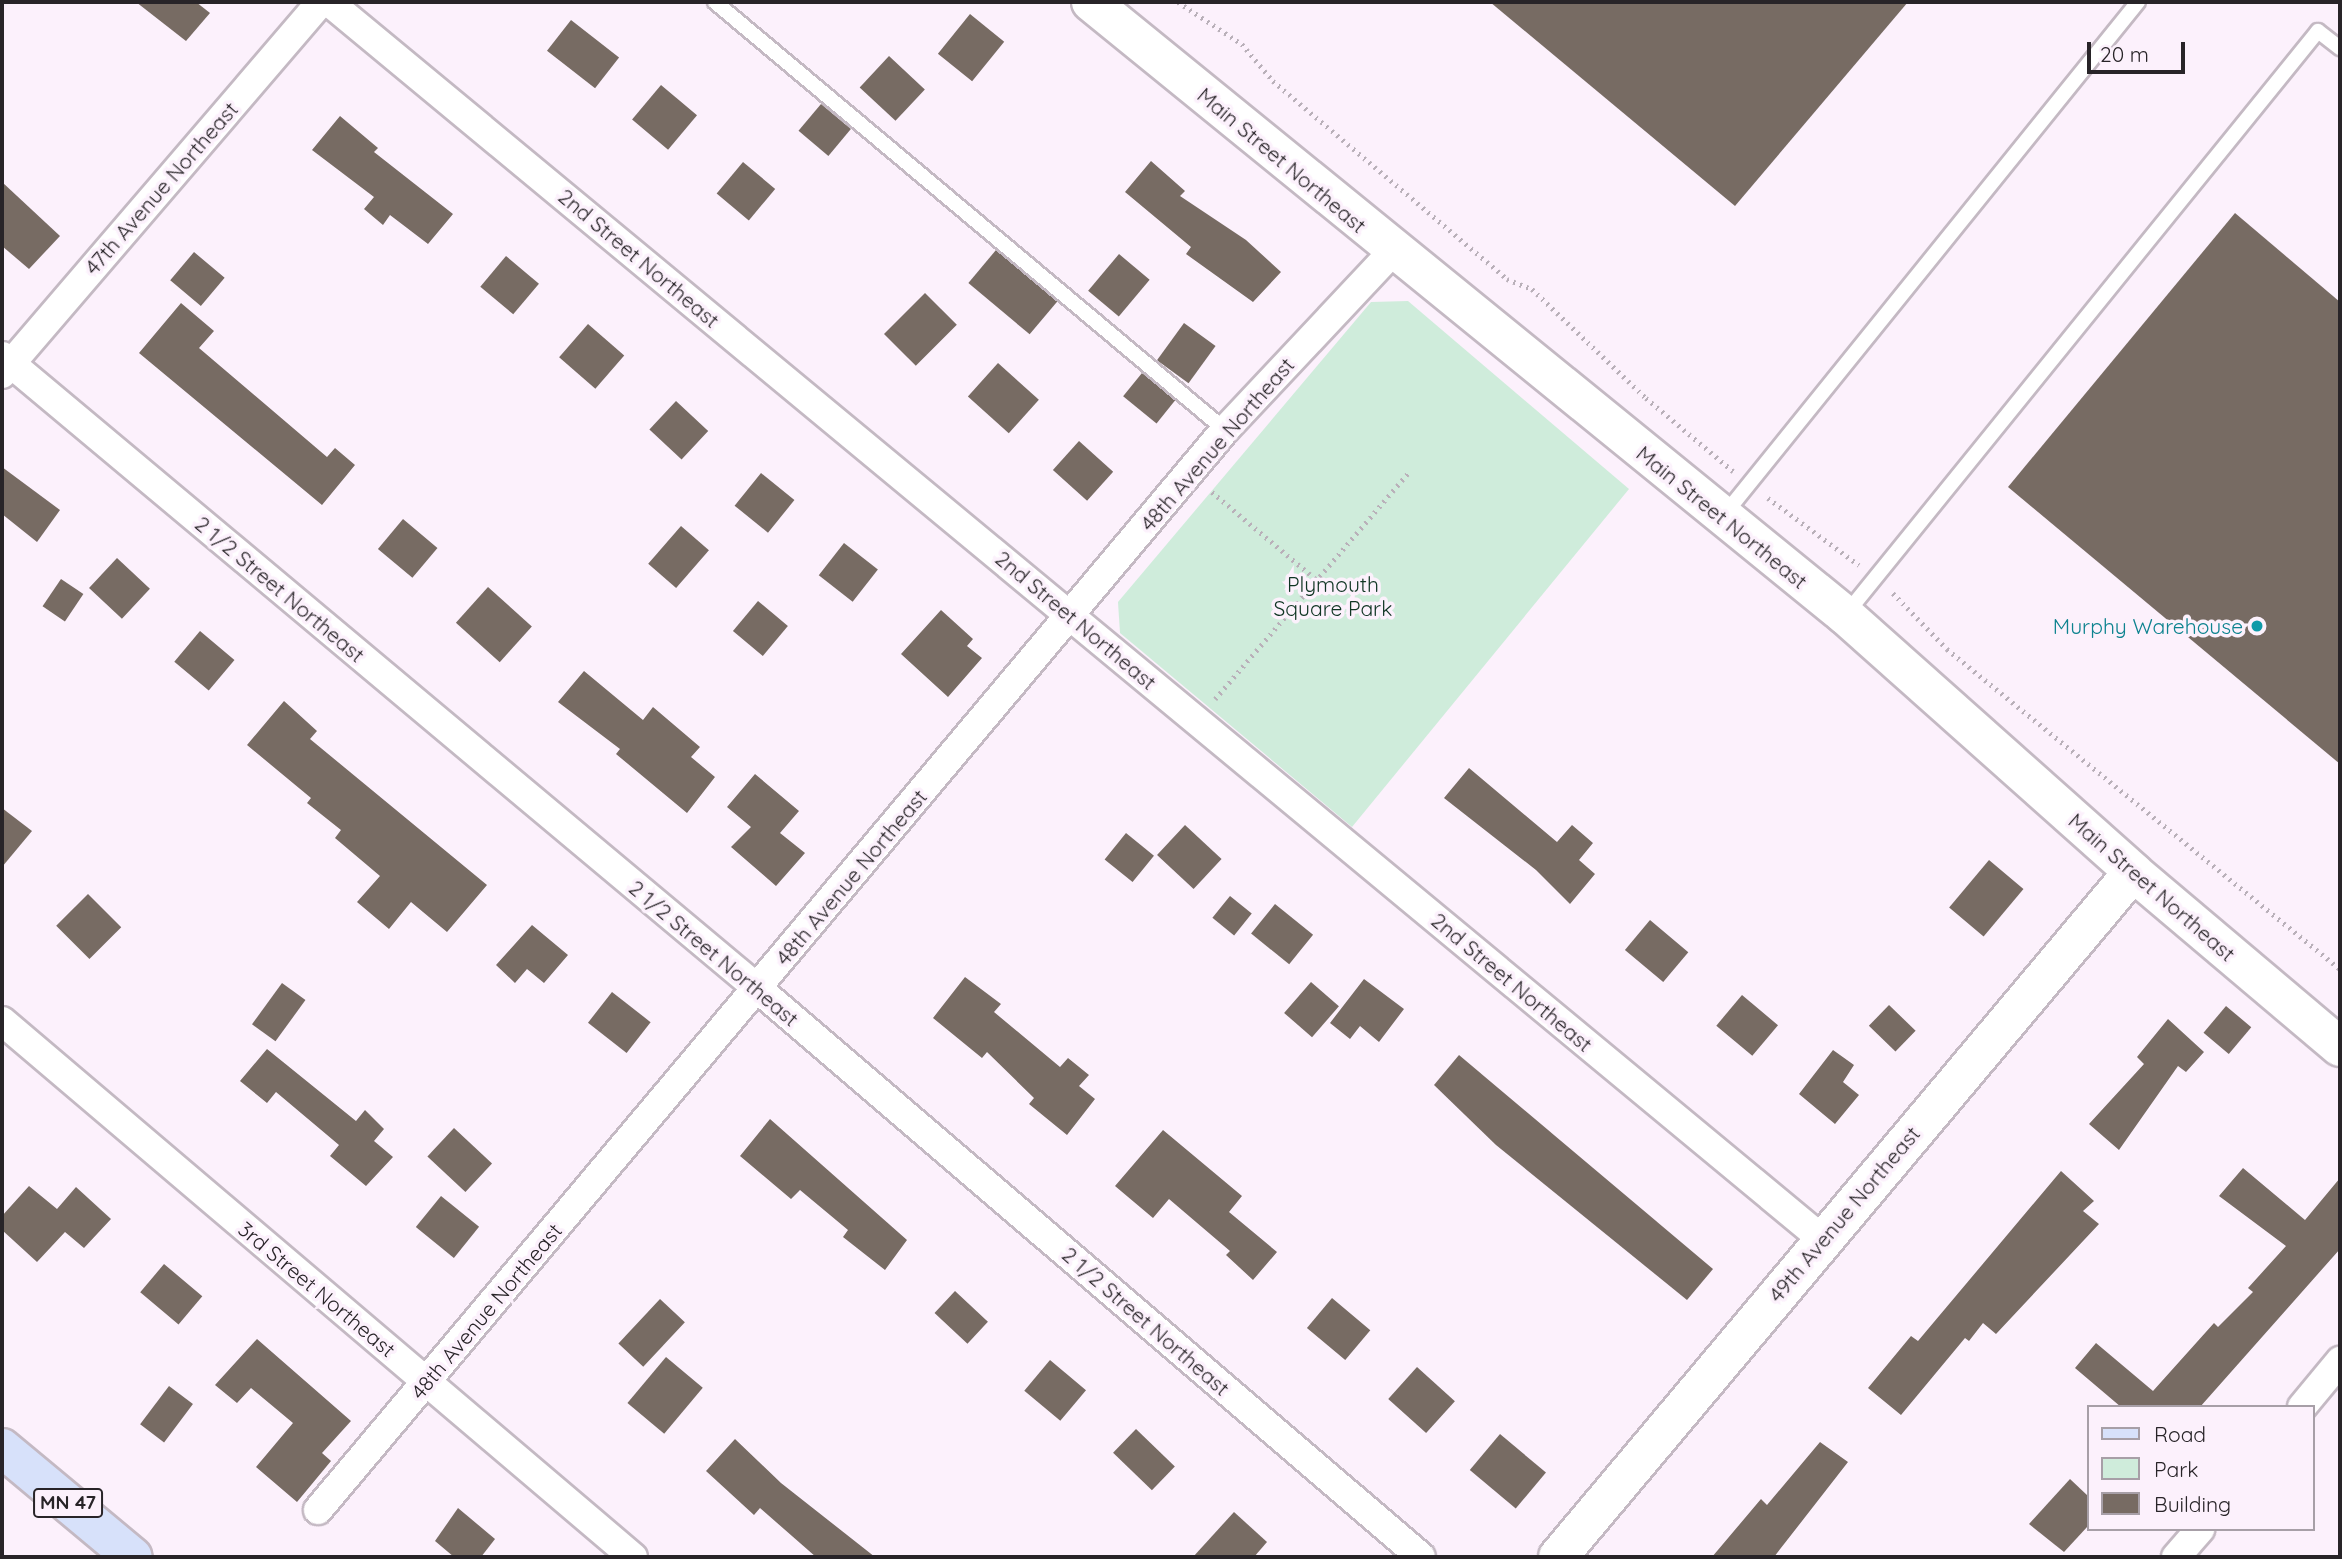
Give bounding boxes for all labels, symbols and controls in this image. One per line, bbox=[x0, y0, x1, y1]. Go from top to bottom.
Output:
scale bar bbox=[2090, 28, 2188, 72]
text: 20 m bbox=[2100, 41, 2149, 67]
street label: Main Street Northeast bbox=[1193, 82, 1371, 238]
street label: 47th Avenue Northeast bbox=[79, 97, 243, 279]
street label: 2nd Street Northeast bbox=[553, 183, 725, 333]
street label: 48th Avenue Northeast bbox=[1135, 352, 1299, 536]
street label: Main Street Northeast bbox=[1632, 440, 1812, 594]
street label: 2 1/2 Street Northeast bbox=[190, 511, 370, 667]
street label: 2nd Street Northeast bbox=[990, 545, 1162, 695]
park label: Plymouth Square Park bbox=[1274, 571, 1392, 621]
place label: Murphy Warehouse bbox=[2053, 613, 2243, 639]
marker: Murphy Warehouse bbox=[2249, 618, 2265, 634]
street label: 48th Avenue Northeast bbox=[770, 784, 932, 970]
street label: Main Street Northeast bbox=[2064, 808, 2240, 966]
street label: 2 1/2 Street Northeast bbox=[624, 875, 804, 1031]
street label: 2nd Street Northeast bbox=[1426, 907, 1598, 1057]
street label: 49th Avenue Northeast bbox=[1763, 1121, 1925, 1307]
street label: 3rd Street Northeast bbox=[233, 1216, 401, 1362]
street label: 48th Avenue Northeast bbox=[405, 1218, 567, 1404]
street label: 2 1/2 Street Northeast bbox=[1057, 1242, 1235, 1400]
legend bbox=[2086, 1405, 2314, 1531]
text: Road bbox=[2154, 1421, 2206, 1447]
text: Park bbox=[2154, 1456, 2198, 1482]
road number: MN 47 bbox=[33, 1488, 103, 1518]
text: Building bbox=[2154, 1491, 2231, 1517]

